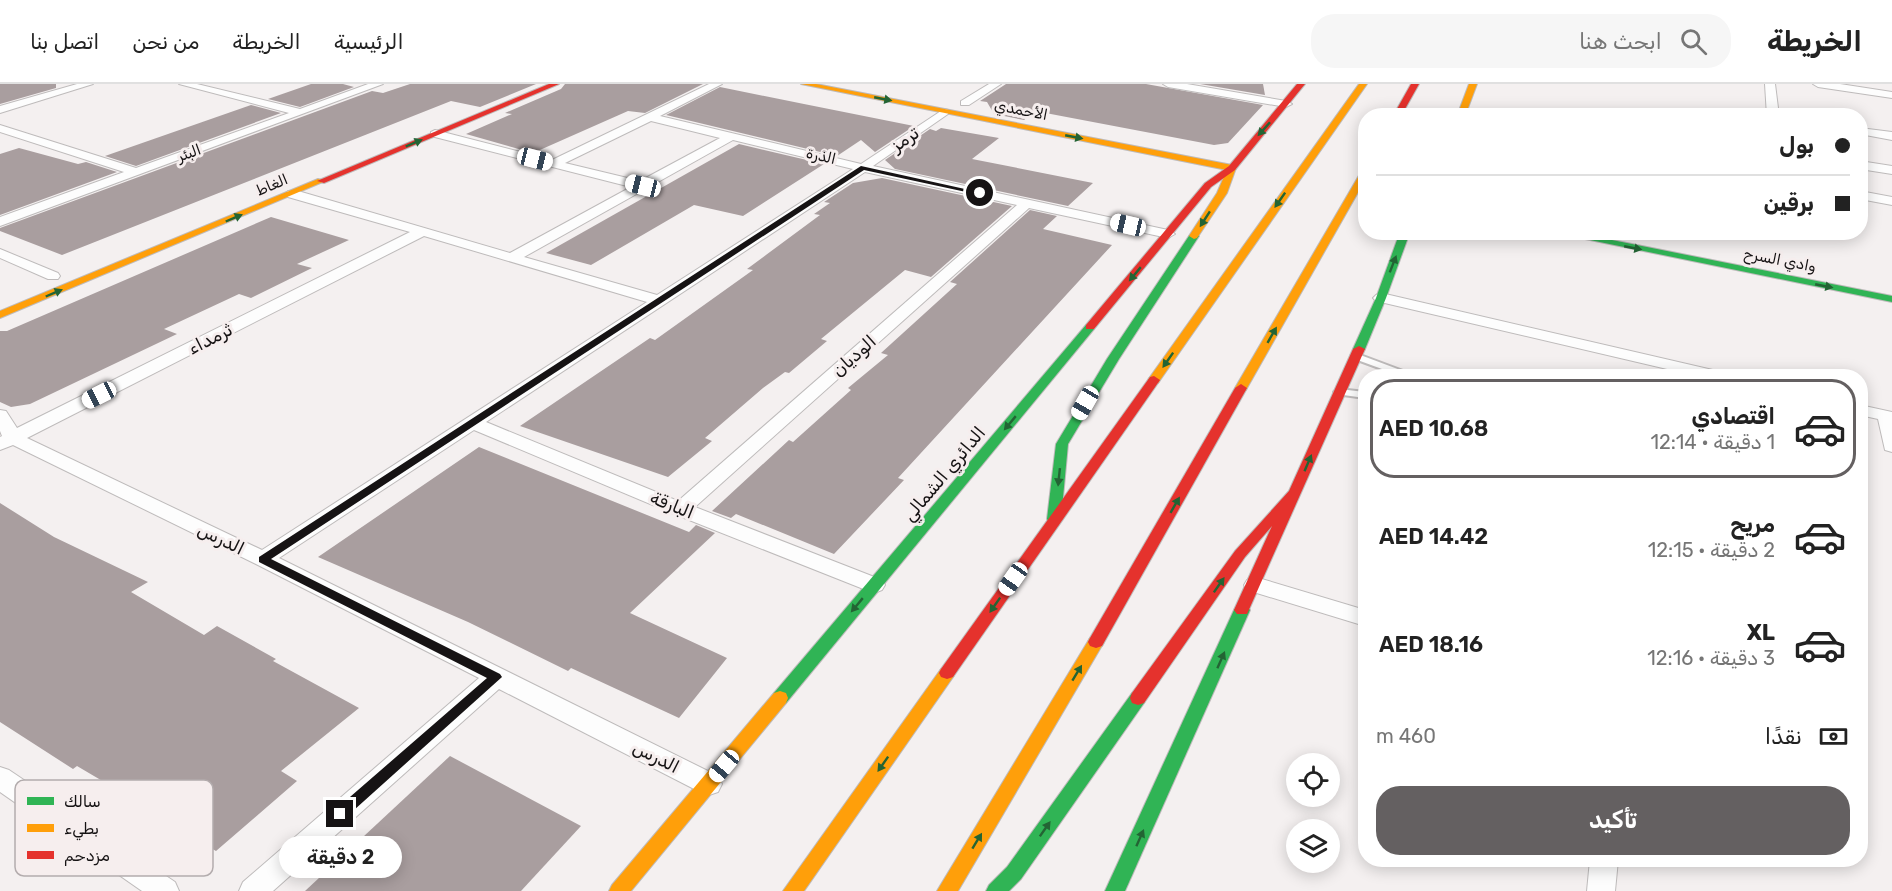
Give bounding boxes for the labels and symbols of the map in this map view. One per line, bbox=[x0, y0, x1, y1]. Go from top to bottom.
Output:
one-way arrow bbox=[874, 95, 892, 105]
street label: الأحمدي bbox=[993, 96, 1049, 125]
one-way arrow bbox=[1258, 121, 1271, 136]
street label: ترمز bbox=[886, 122, 923, 157]
one-way arrow bbox=[1065, 133, 1084, 142]
one-way arrow bbox=[405, 138, 423, 147]
street label: البئر bbox=[174, 140, 204, 166]
street label: الذرة bbox=[804, 144, 838, 168]
car bbox=[515, 146, 555, 172]
street label: الغاط bbox=[253, 170, 291, 200]
car bbox=[623, 173, 663, 199]
route start bbox=[966, 179, 993, 206]
one-way arrow bbox=[1275, 193, 1287, 208]
one-way arrow bbox=[1199, 211, 1210, 228]
car bbox=[1108, 212, 1148, 238]
one-way arrow bbox=[225, 213, 243, 222]
one-way arrow bbox=[1624, 244, 1643, 253]
street label: وادي السرح bbox=[1742, 244, 1818, 278]
one-way arrow bbox=[1388, 255, 1398, 273]
one-way arrow bbox=[1128, 266, 1141, 282]
one-way arrow bbox=[1815, 282, 1834, 291]
one-way arrow bbox=[45, 288, 63, 297]
street label: ثرمداء bbox=[184, 318, 236, 360]
one-way arrow bbox=[1266, 327, 1277, 343]
street label: الوديان bbox=[827, 330, 881, 382]
one-way arrow bbox=[1162, 351, 1174, 367]
car bbox=[79, 379, 119, 411]
car bbox=[1068, 383, 1102, 423]
one-way arrow bbox=[1003, 415, 1016, 431]
street label: الدائري الشمالي bbox=[898, 422, 992, 527]
one-way arrow bbox=[1304, 454, 1314, 472]
one-way arrow bbox=[1054, 468, 1063, 487]
street label: البارقة bbox=[647, 486, 697, 524]
one-way arrow bbox=[1170, 496, 1180, 513]
street label: الدرس bbox=[194, 518, 248, 560]
car bbox=[995, 559, 1031, 599]
one-way arrow bbox=[1213, 577, 1225, 593]
one-way arrow bbox=[989, 596, 1001, 612]
one-way arrow bbox=[851, 597, 864, 613]
one-way arrow bbox=[1216, 652, 1225, 669]
one-way arrow bbox=[1072, 665, 1083, 681]
street label: الدرس bbox=[629, 736, 683, 778]
car bbox=[706, 746, 742, 786]
one-way arrow bbox=[877, 756, 889, 772]
legend bbox=[15, 780, 213, 876]
text: سالك bbox=[64, 792, 101, 811]
route end bbox=[326, 800, 353, 827]
text: بطيء bbox=[64, 819, 99, 841]
one-way arrow bbox=[1039, 821, 1051, 837]
one-way arrow bbox=[1135, 829, 1144, 846]
one-way arrow bbox=[972, 833, 983, 849]
callout: 2 دقيقة bbox=[278, 835, 401, 877]
text: مزدحم bbox=[64, 846, 110, 866]

